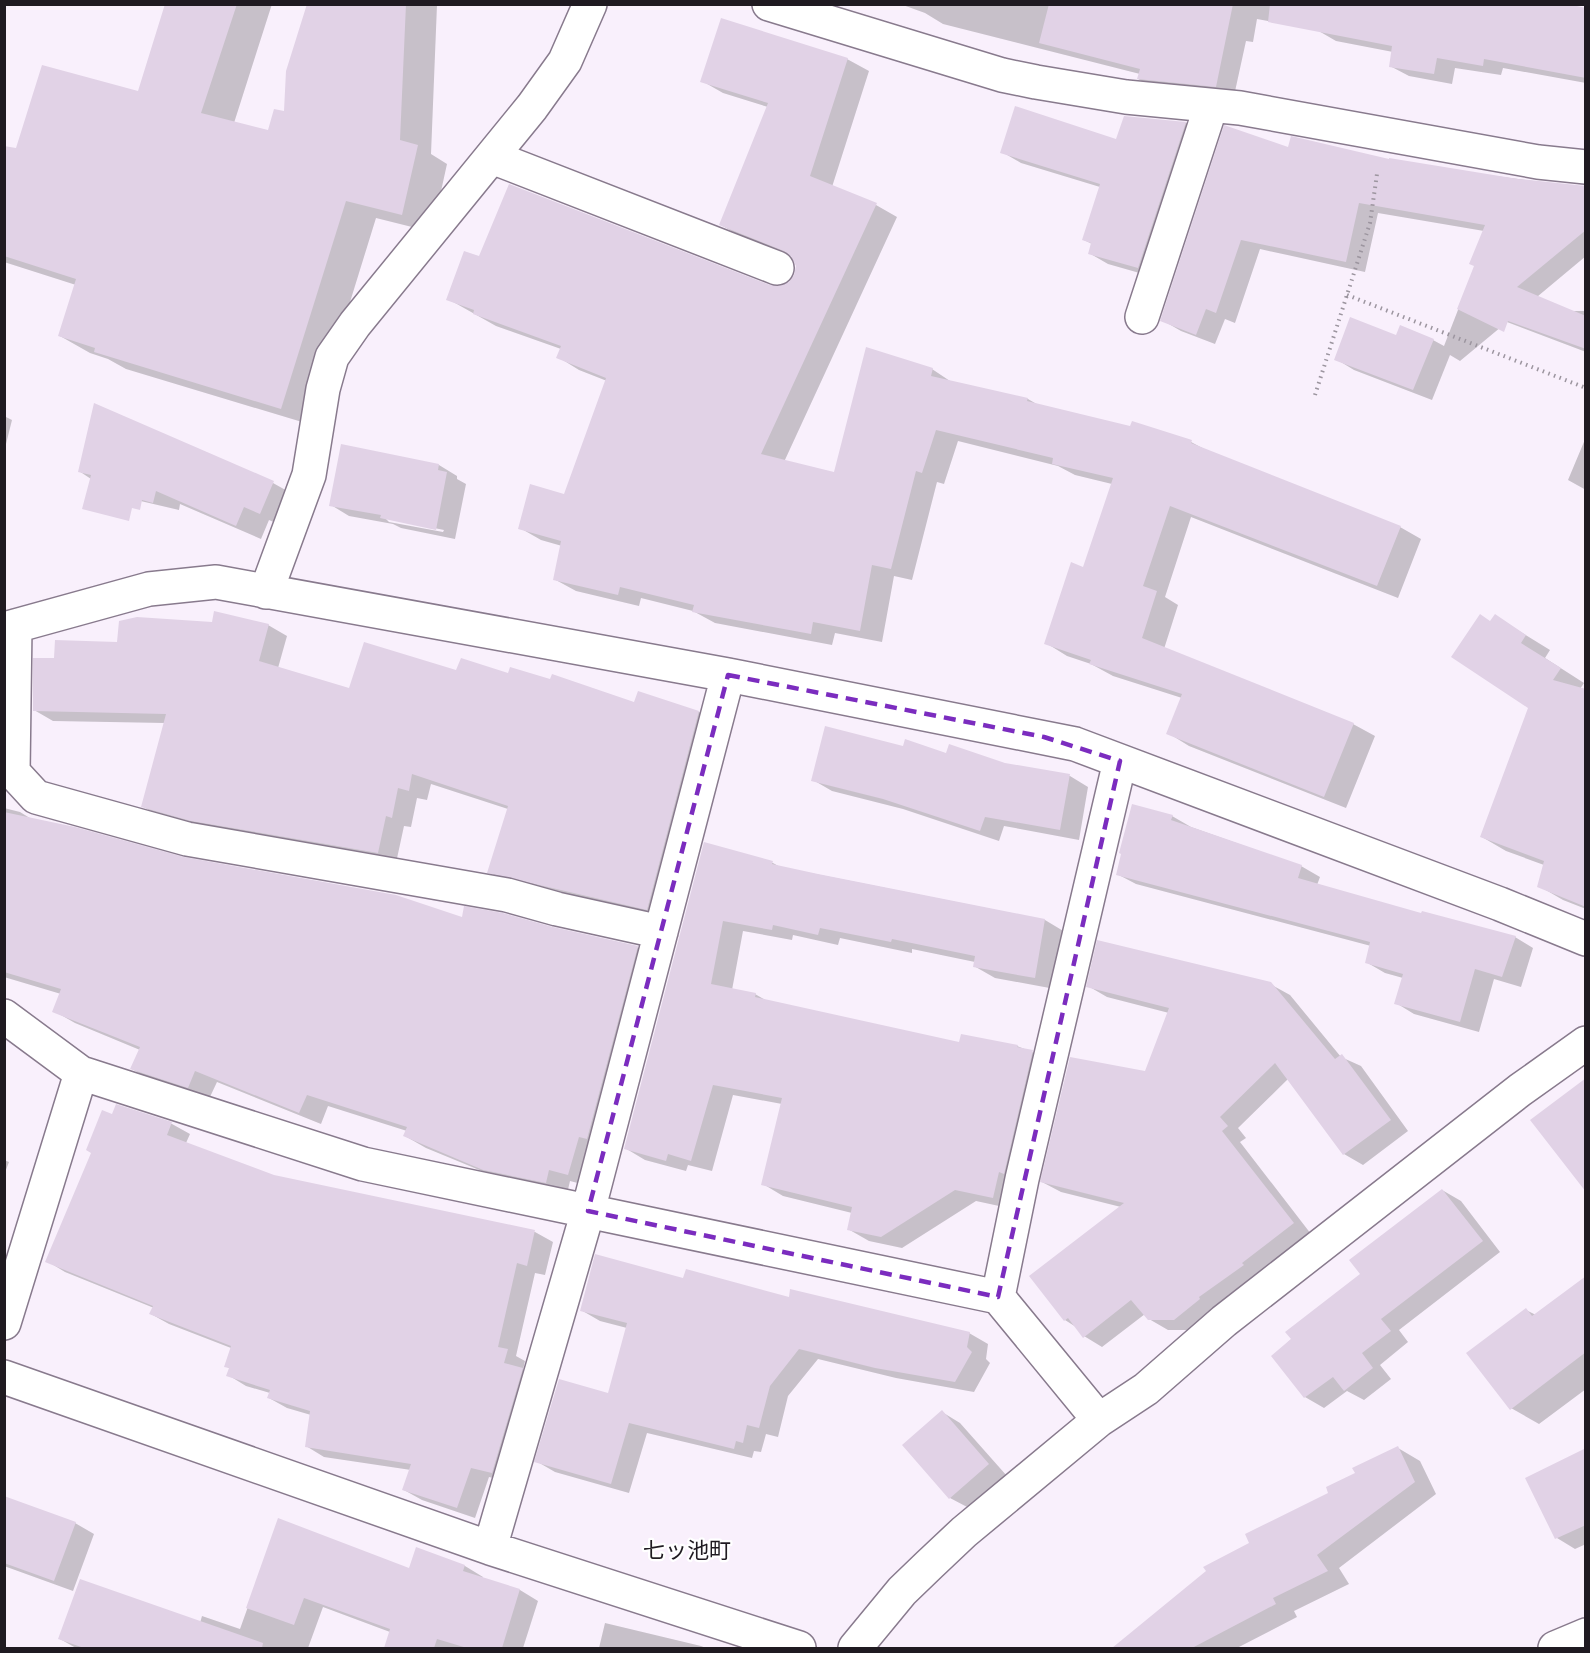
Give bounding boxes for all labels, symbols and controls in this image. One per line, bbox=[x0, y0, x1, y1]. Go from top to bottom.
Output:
district label: 七ッ池町 bbox=[643, 1537, 731, 1564]

